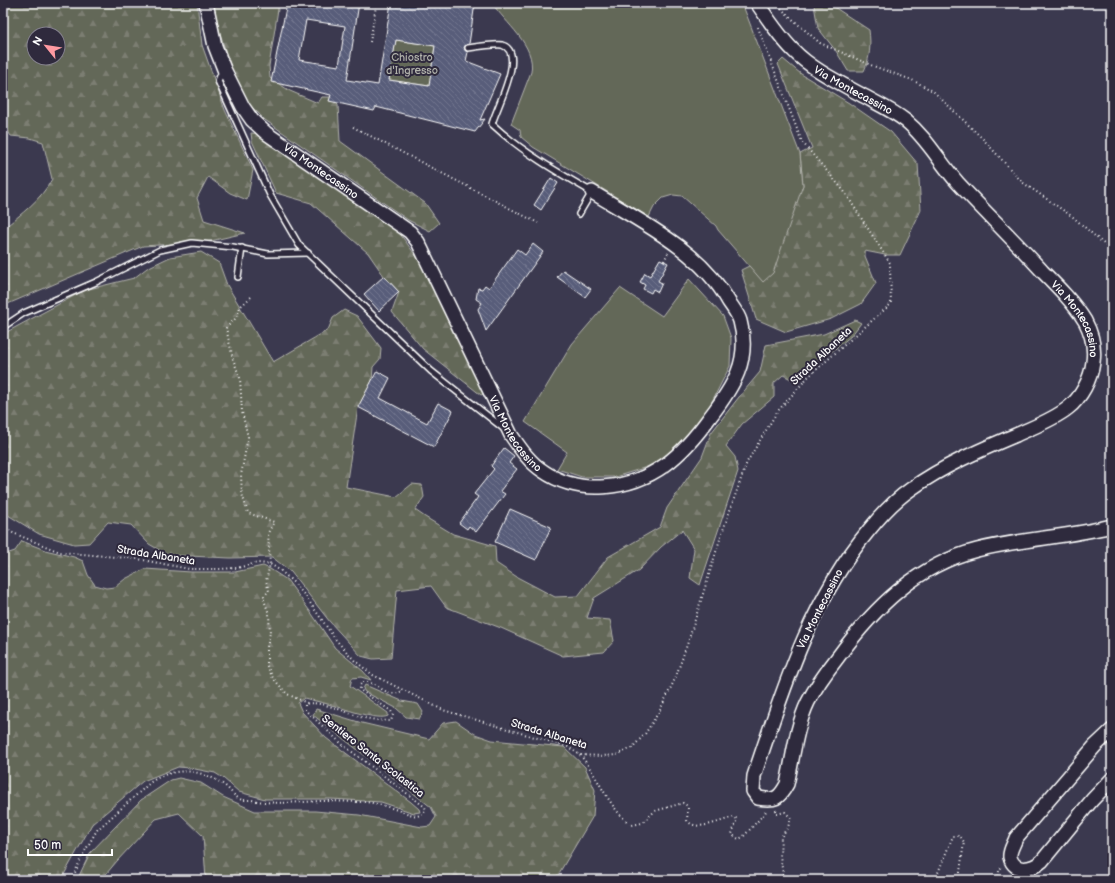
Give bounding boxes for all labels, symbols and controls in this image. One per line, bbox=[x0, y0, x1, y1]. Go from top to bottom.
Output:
north arrow bbox=[26, 26, 66, 66]
text: N bbox=[30, 34, 45, 48]
park label: Chiostro d'Ingresso bbox=[386, 51, 438, 77]
street label: Via Montecassino bbox=[811, 63, 895, 117]
street label: Via Montecassino bbox=[281, 141, 361, 201]
street label: Via Montecassino bbox=[1049, 278, 1100, 358]
street label: Strada Albaneta bbox=[788, 324, 854, 388]
street label: Via Montecassino bbox=[487, 394, 544, 474]
street label: Strada Albaneta bbox=[116, 542, 196, 568]
street label: Via Montecassino bbox=[794, 567, 846, 651]
street label: Sentiero Santa Scolastica bbox=[319, 712, 427, 800]
street label: Strada Albaneta bbox=[509, 716, 589, 752]
scale bar bbox=[28, 831, 112, 857]
text: 50 m bbox=[34, 838, 61, 853]

